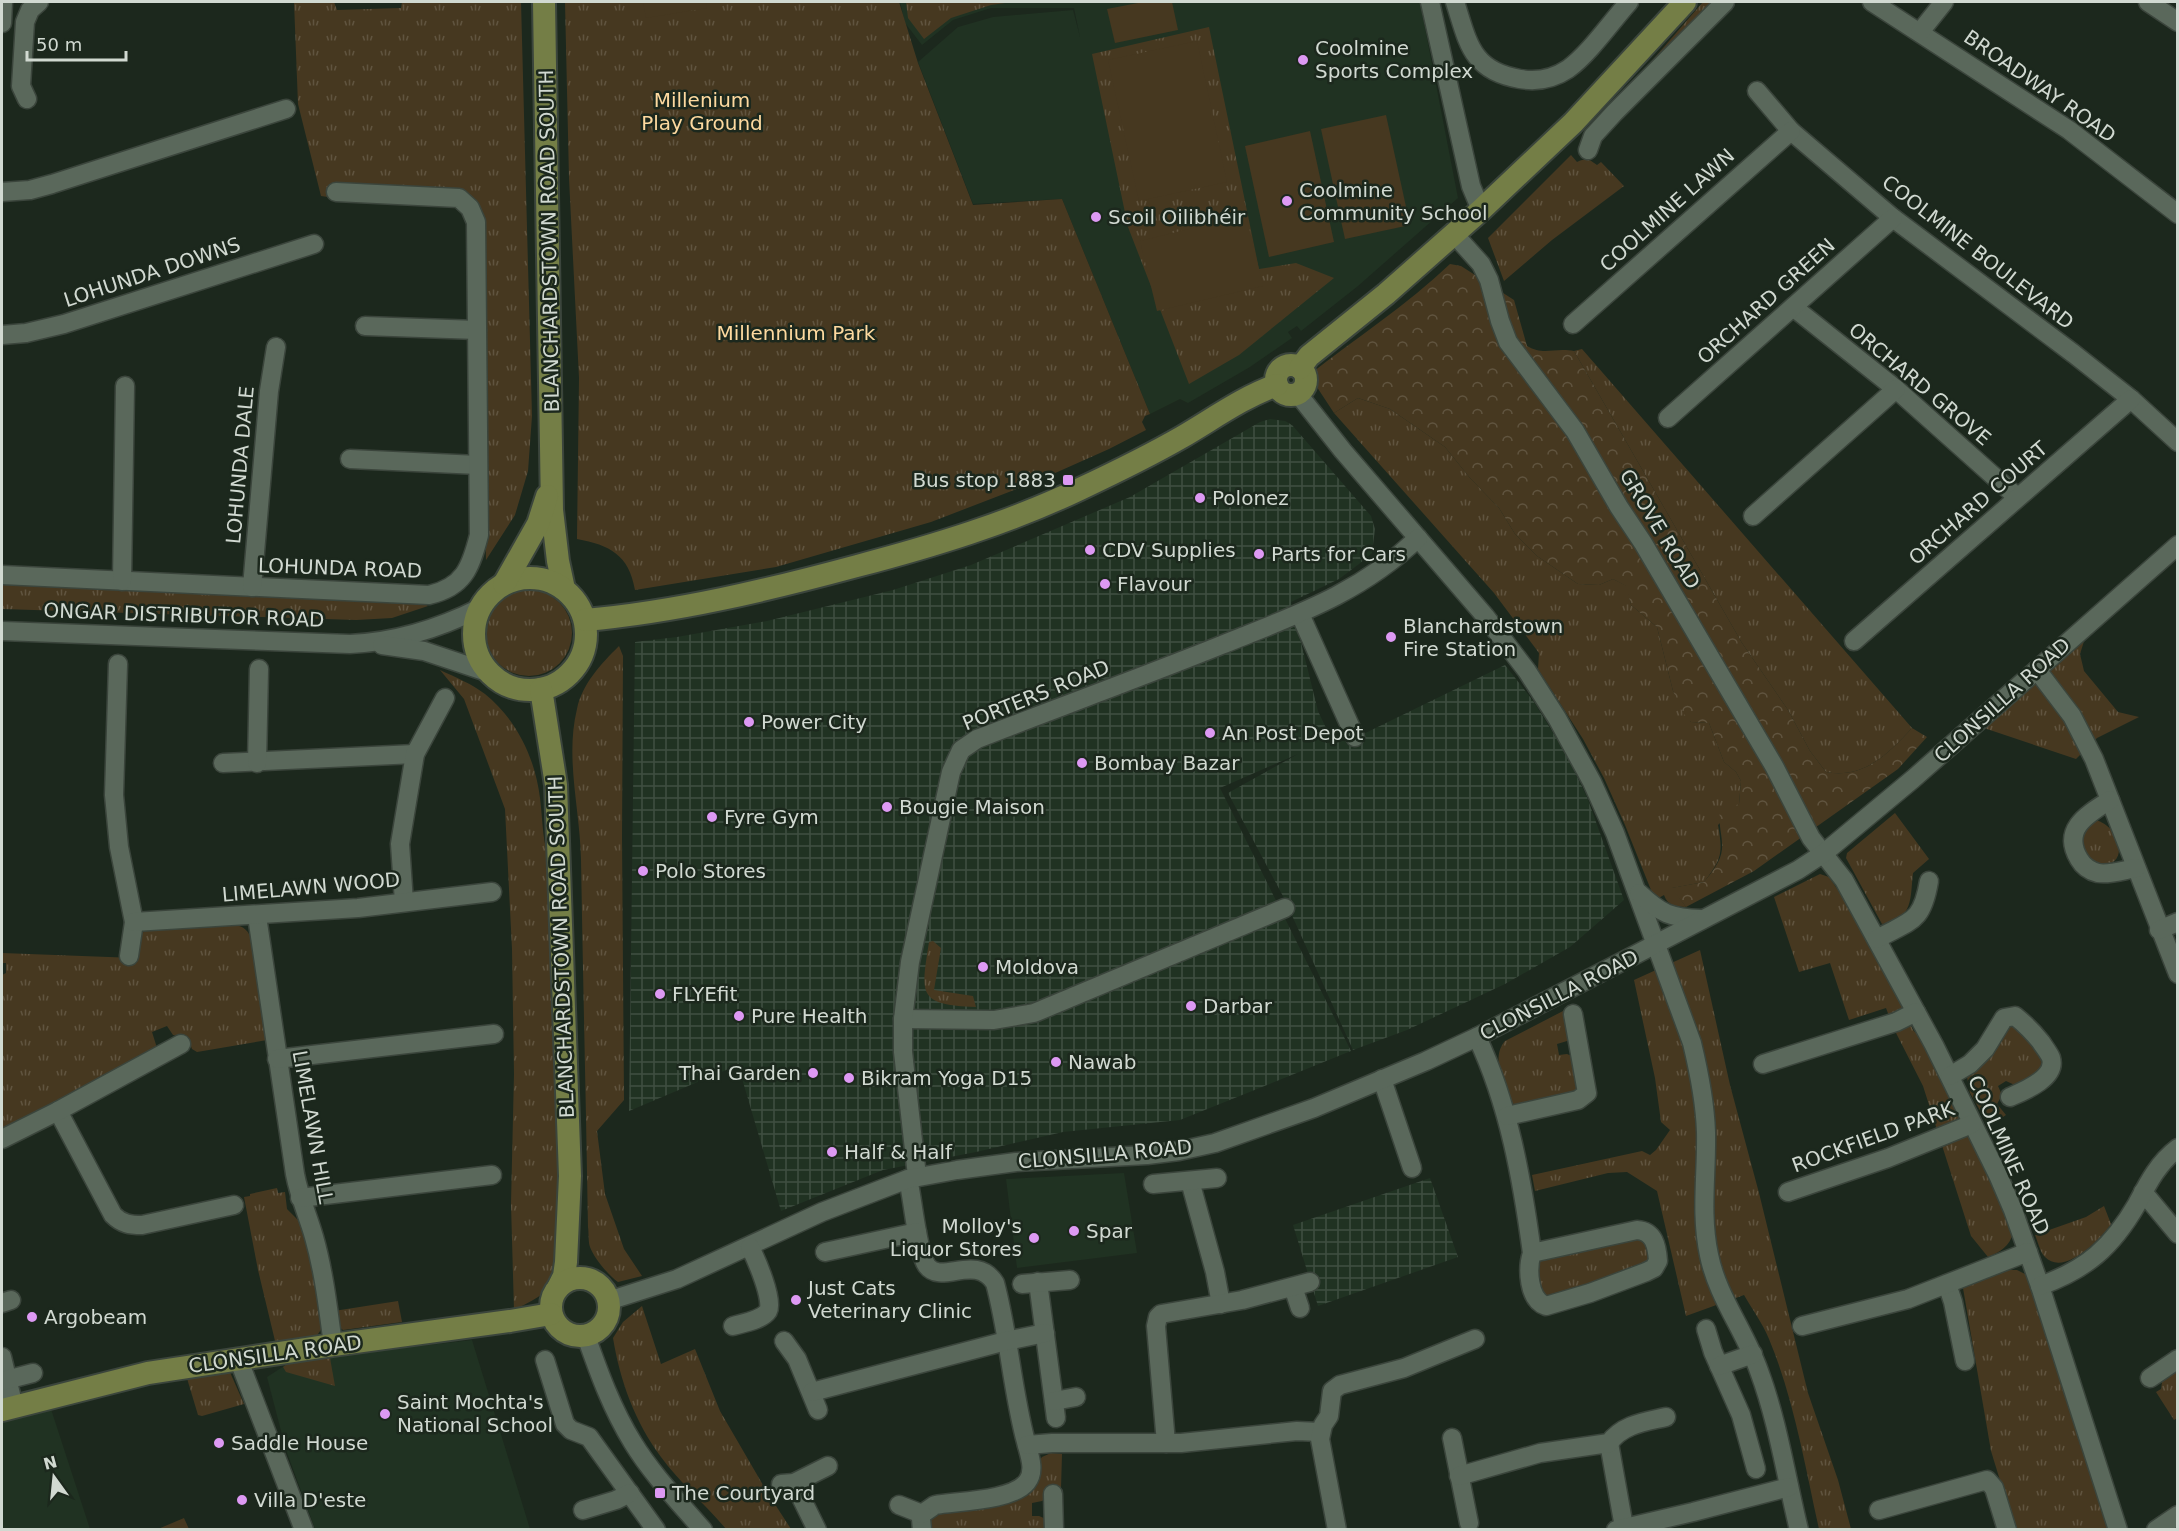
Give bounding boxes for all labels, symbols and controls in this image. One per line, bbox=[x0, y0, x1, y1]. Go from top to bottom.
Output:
scale bar bbox=[27, 24, 126, 62]
street label: BROADWAY ROAD bbox=[1959, 25, 2121, 147]
text: 50 m bbox=[36, 34, 82, 55]
place label: Coolmine Sports Complex bbox=[1315, 36, 1473, 83]
marker: Coolmine Sports Complex bbox=[1296, 53, 1310, 67]
street label: BLANCHARDSTOWN ROAD SOUTH bbox=[534, 69, 564, 413]
park label: Millenium Play Ground bbox=[641, 88, 763, 135]
street label: COOLMINE LAWN bbox=[1595, 143, 1739, 277]
street label: COOLMINE BOULEVARD bbox=[1877, 170, 2079, 334]
place label: Coolmine Community School bbox=[1299, 178, 1488, 225]
marker: Coolmine Community School bbox=[1280, 194, 1294, 208]
place label: Scoil Oilibhéir bbox=[1108, 205, 1246, 229]
marker: Scoil Oilibhéir bbox=[1089, 210, 1103, 224]
street label: LOHUNDA DOWNS bbox=[61, 232, 243, 312]
street label: ORCHARD GREEN bbox=[1692, 233, 1840, 369]
street label: ORCHARD GROVE bbox=[1844, 318, 1996, 450]
park label: Millennium Park bbox=[717, 321, 876, 345]
street label: LOHUNDA DALE bbox=[221, 385, 259, 545]
street label: ORCHARD COURT bbox=[1904, 436, 2053, 570]
street label: GROVE ROAD bbox=[1615, 465, 1705, 593]
place label: Bus stop 1883 bbox=[912, 468, 1056, 492]
marker: Bus stop 1883 bbox=[1061, 473, 1075, 487]
place label: Polonez bbox=[1212, 486, 1289, 510]
marker: Polonez bbox=[1193, 491, 1207, 505]
place label: CDV Supplies bbox=[1102, 538, 1236, 562]
place label: Parts for Cars bbox=[1271, 542, 1406, 566]
marker: CDV Supplies bbox=[1083, 543, 1097, 557]
marker: Parts for Cars bbox=[1252, 547, 1266, 561]
street label: LOHUNDA ROAD bbox=[257, 553, 423, 583]
place label: Flavour bbox=[1117, 572, 1192, 596]
marker: Flavour bbox=[1098, 577, 1112, 591]
street label: ONGAR DISTRIBUTOR ROAD bbox=[43, 598, 325, 632]
place label: Blanchardstown Fire Station bbox=[1403, 614, 1563, 661]
marker: Blanchardstown Fire Station bbox=[1384, 630, 1398, 644]
street label: CLONSILLA ROAD bbox=[1929, 633, 2075, 767]
street label: PORTERS ROAD bbox=[959, 655, 1113, 735]
place label: Power City bbox=[761, 710, 867, 734]
marker: Power City bbox=[742, 715, 756, 729]
place label: An Post Depot bbox=[1222, 721, 1364, 745]
marker: An Post Depot bbox=[1203, 726, 1217, 740]
place label: Bombay Bazar bbox=[1094, 751, 1240, 775]
marker: Bombay Bazar bbox=[1075, 756, 1089, 770]
street label: BLANCHARDSTOWN ROAD SOUTH bbox=[543, 775, 579, 1119]
place label: Bougie Maison bbox=[899, 795, 1045, 819]
marker: Bougie Maison bbox=[880, 800, 894, 814]
place label: Fyre Gym bbox=[724, 805, 819, 829]
marker: Fyre Gym bbox=[705, 810, 719, 824]
place label: Polo Stores bbox=[655, 859, 766, 883]
marker: Polo Stores bbox=[636, 864, 650, 878]
street label: LIMELAWN WOOD bbox=[221, 867, 401, 907]
street label: CLONSILLA ROAD bbox=[1476, 945, 1642, 1045]
place label: Moldova bbox=[995, 955, 1079, 979]
marker: Moldova bbox=[976, 960, 990, 974]
place label: FLYEfit bbox=[672, 982, 737, 1006]
marker: FLYEfit bbox=[653, 987, 667, 1001]
place label: Darbar bbox=[1203, 994, 1273, 1018]
marker: Darbar bbox=[1184, 999, 1198, 1013]
place label: Pure Health bbox=[751, 1004, 868, 1028]
marker: Pure Health bbox=[732, 1009, 746, 1023]
street label: LIMELAWN HILL bbox=[288, 1048, 338, 1206]
place label: Nawab bbox=[1068, 1050, 1137, 1074]
marker: Nawab bbox=[1049, 1055, 1063, 1069]
place label: Thai Garden bbox=[678, 1061, 801, 1085]
marker: Thai Garden bbox=[806, 1066, 820, 1080]
place label: Bikram Yoga D15 bbox=[861, 1066, 1032, 1090]
marker: Bikram Yoga D15 bbox=[842, 1071, 856, 1085]
street label: COOLMINE ROAD bbox=[1963, 1072, 2055, 1238]
street label: ROCKFIELD PARK bbox=[1788, 1096, 1958, 1178]
street label: CLONSILLA ROAD bbox=[1017, 1134, 1193, 1174]
place label: Half & Half bbox=[844, 1140, 953, 1164]
marker: Half & Half bbox=[825, 1145, 839, 1159]
place label: Molloy's Liquor Stores bbox=[890, 1214, 1022, 1261]
place label: Spar bbox=[1086, 1219, 1133, 1243]
marker: Spar bbox=[1067, 1224, 1081, 1238]
marker: Molloy's Liquor Stores bbox=[1027, 1231, 1041, 1245]
place label: Just Cats Veterinary Clinic bbox=[806, 1276, 972, 1323]
marker: Just Cats Veterinary Clinic bbox=[789, 1293, 803, 1307]
place label: Argobeam bbox=[44, 1305, 147, 1329]
marker: Argobeam bbox=[25, 1310, 39, 1324]
street label: CLONSILLA ROAD bbox=[187, 1330, 363, 1378]
place label: Saint Mochta's National School bbox=[397, 1390, 553, 1437]
marker: Saint Mochta's National School bbox=[378, 1407, 392, 1421]
place label: Saddle House bbox=[231, 1431, 368, 1455]
marker: Saddle House bbox=[212, 1436, 226, 1450]
north arrow bbox=[24, 1447, 84, 1507]
text: N bbox=[41, 1452, 59, 1474]
place label: The Courtyard bbox=[671, 1481, 815, 1505]
marker: The Courtyard bbox=[653, 1486, 667, 1500]
place label: Villa D'este bbox=[254, 1488, 366, 1512]
marker: Villa D'este bbox=[235, 1493, 249, 1507]

